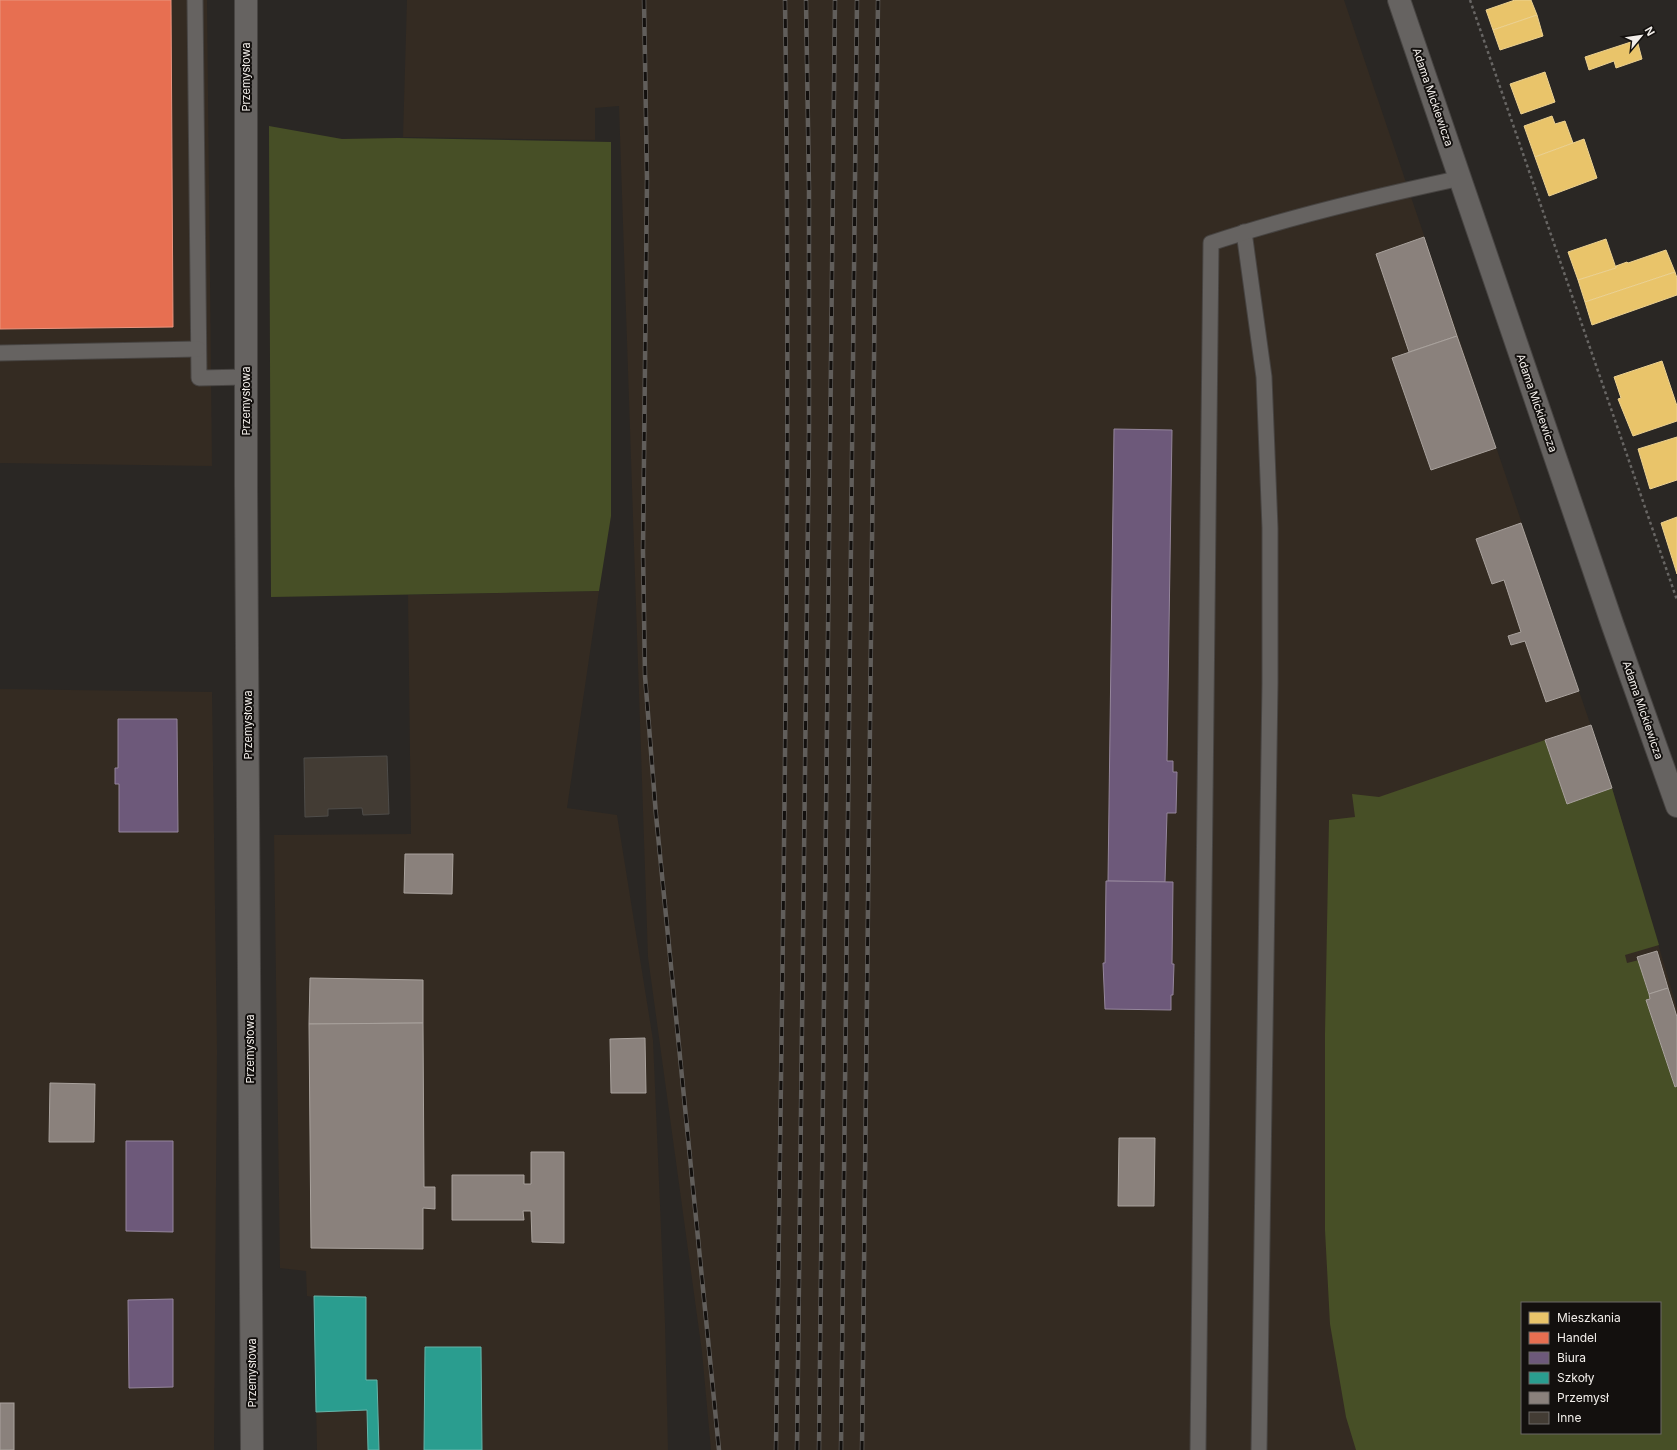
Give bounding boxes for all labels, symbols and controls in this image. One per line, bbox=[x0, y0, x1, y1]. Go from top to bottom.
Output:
north arrow bbox=[1621, 16, 1661, 56]
text: N bbox=[1642, 24, 1658, 38]
street label: Przemysłowa bbox=[239, 42, 253, 112]
street label: Adama Mickiewicza bbox=[1410, 46, 1456, 148]
street label: Adama Mickiewicza bbox=[1514, 352, 1560, 454]
street label: Przemysłowa bbox=[239, 366, 253, 436]
street label: Adama Mickiewicza bbox=[1620, 659, 1666, 761]
street label: Przemysłowa bbox=[241, 690, 255, 760]
street label: Przemysłowa bbox=[243, 1014, 257, 1084]
legend bbox=[1521, 1302, 1661, 1434]
text: Mieszkania bbox=[1557, 1310, 1621, 1325]
text: Handel bbox=[1557, 1330, 1597, 1345]
street label: Przemysłowa bbox=[245, 1338, 259, 1408]
text: Biura bbox=[1557, 1350, 1586, 1365]
text: Szkoły bbox=[1557, 1370, 1595, 1385]
text: Przemysł bbox=[1557, 1390, 1609, 1405]
text: Inne bbox=[1557, 1410, 1581, 1425]

